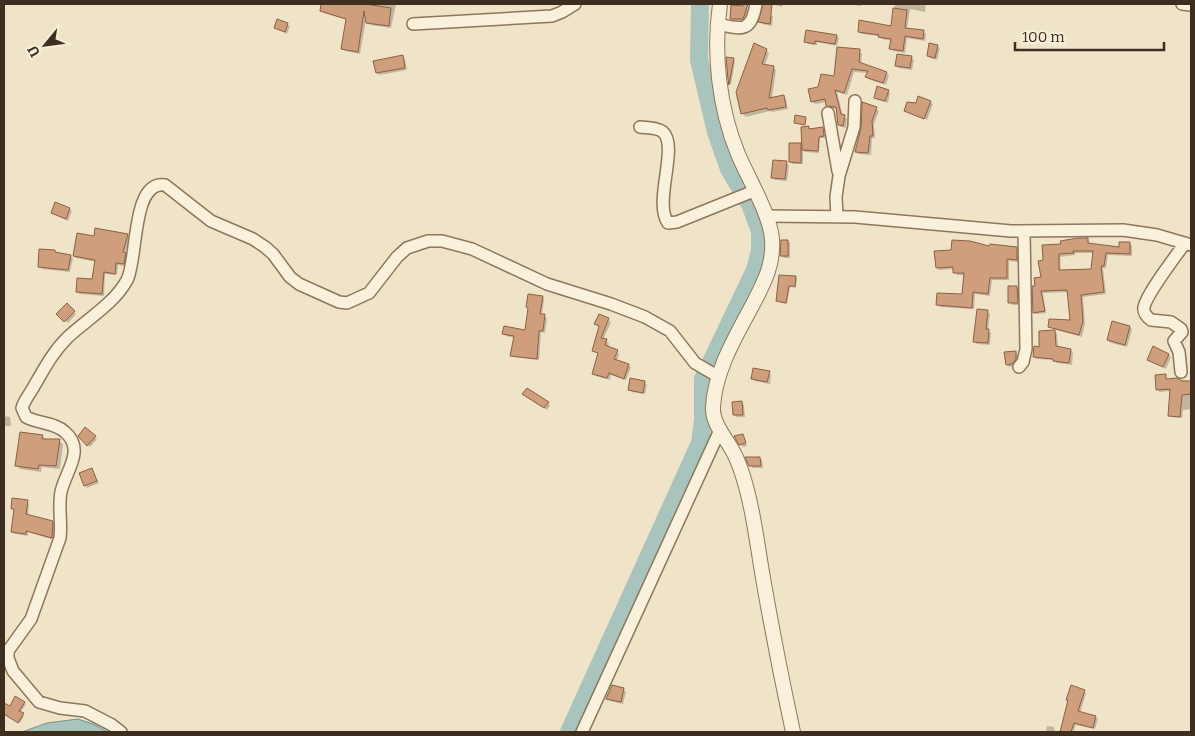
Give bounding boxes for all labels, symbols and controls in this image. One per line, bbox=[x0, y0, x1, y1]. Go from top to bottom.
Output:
north arrow bbox=[20, 20, 70, 70]
scale bar bbox=[1015, 20, 1164, 52]
text: 100 m bbox=[1022, 28, 1065, 46]
text: U bbox=[24, 42, 44, 60]

